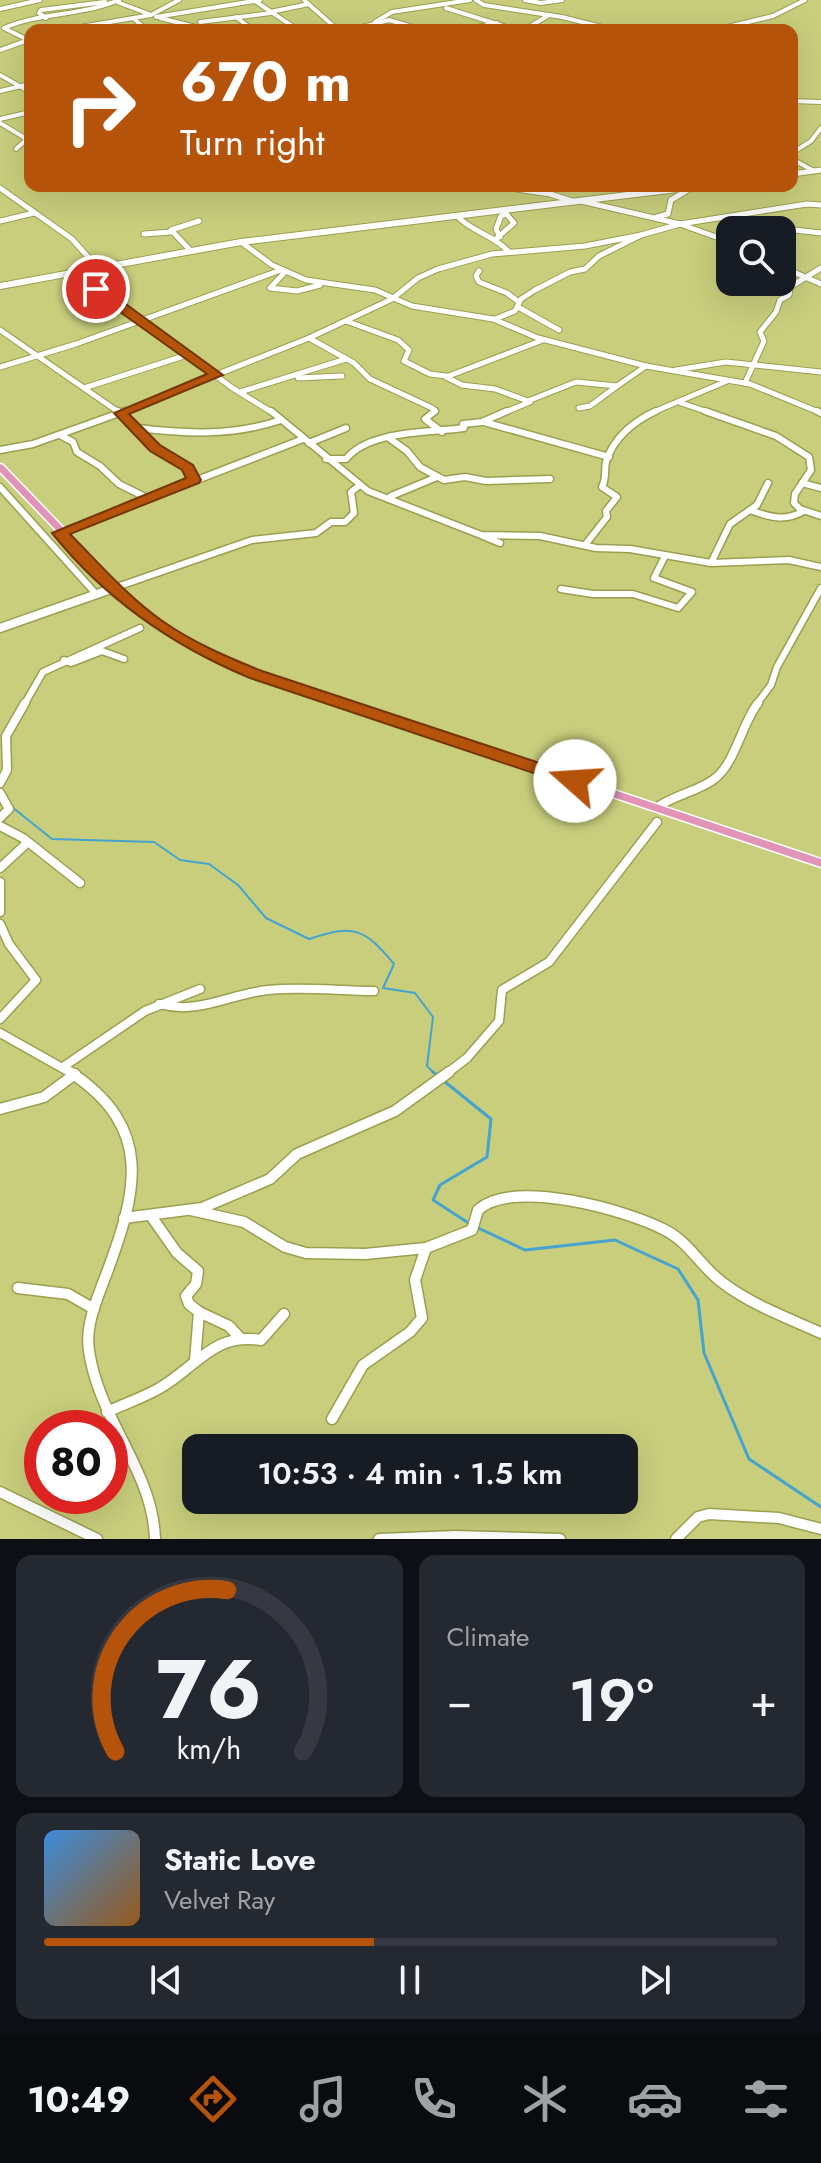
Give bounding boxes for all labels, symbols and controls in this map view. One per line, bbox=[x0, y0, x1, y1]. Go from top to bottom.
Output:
text: 670 m bbox=[180, 41, 351, 122]
icon: right bbox=[48, 56, 152, 160]
text: Turn right bbox=[180, 116, 325, 168]
map controls bbox=[716, 216, 796, 296]
button: search bbox=[716, 216, 796, 296]
pin bbox=[62, 255, 130, 323]
icon: arrive bbox=[74, 267, 118, 311]
position arrow bbox=[533, 739, 617, 823]
speed limit sign: 80 bbox=[24, 1410, 128, 1514]
text: 10:53 · 4 min · 1.5 km bbox=[258, 1452, 562, 1495]
text: Climate bbox=[447, 1618, 529, 1656]
text: 76 bbox=[156, 1629, 262, 1749]
text: 19° bbox=[569, 1657, 654, 1744]
text: − bbox=[447, 1669, 472, 1733]
text: + bbox=[750, 1669, 777, 1733]
text: km/h bbox=[177, 1728, 242, 1770]
text: Static Love bbox=[164, 1838, 316, 1881]
text: Velvet Ray bbox=[164, 1881, 275, 1919]
icon: previous bbox=[144, 1958, 188, 2002]
icon: pause bbox=[388, 1958, 432, 2002]
icon: next bbox=[633, 1958, 677, 2002]
icon: directions bbox=[185, 2071, 241, 2127]
icon: music bbox=[295, 2071, 351, 2127]
icon: phone bbox=[406, 2071, 462, 2127]
icon: climate bbox=[517, 2071, 573, 2127]
icon: car bbox=[627, 2071, 683, 2127]
icon: filters bbox=[738, 2071, 794, 2127]
text: 10:49 bbox=[27, 2073, 130, 2125]

